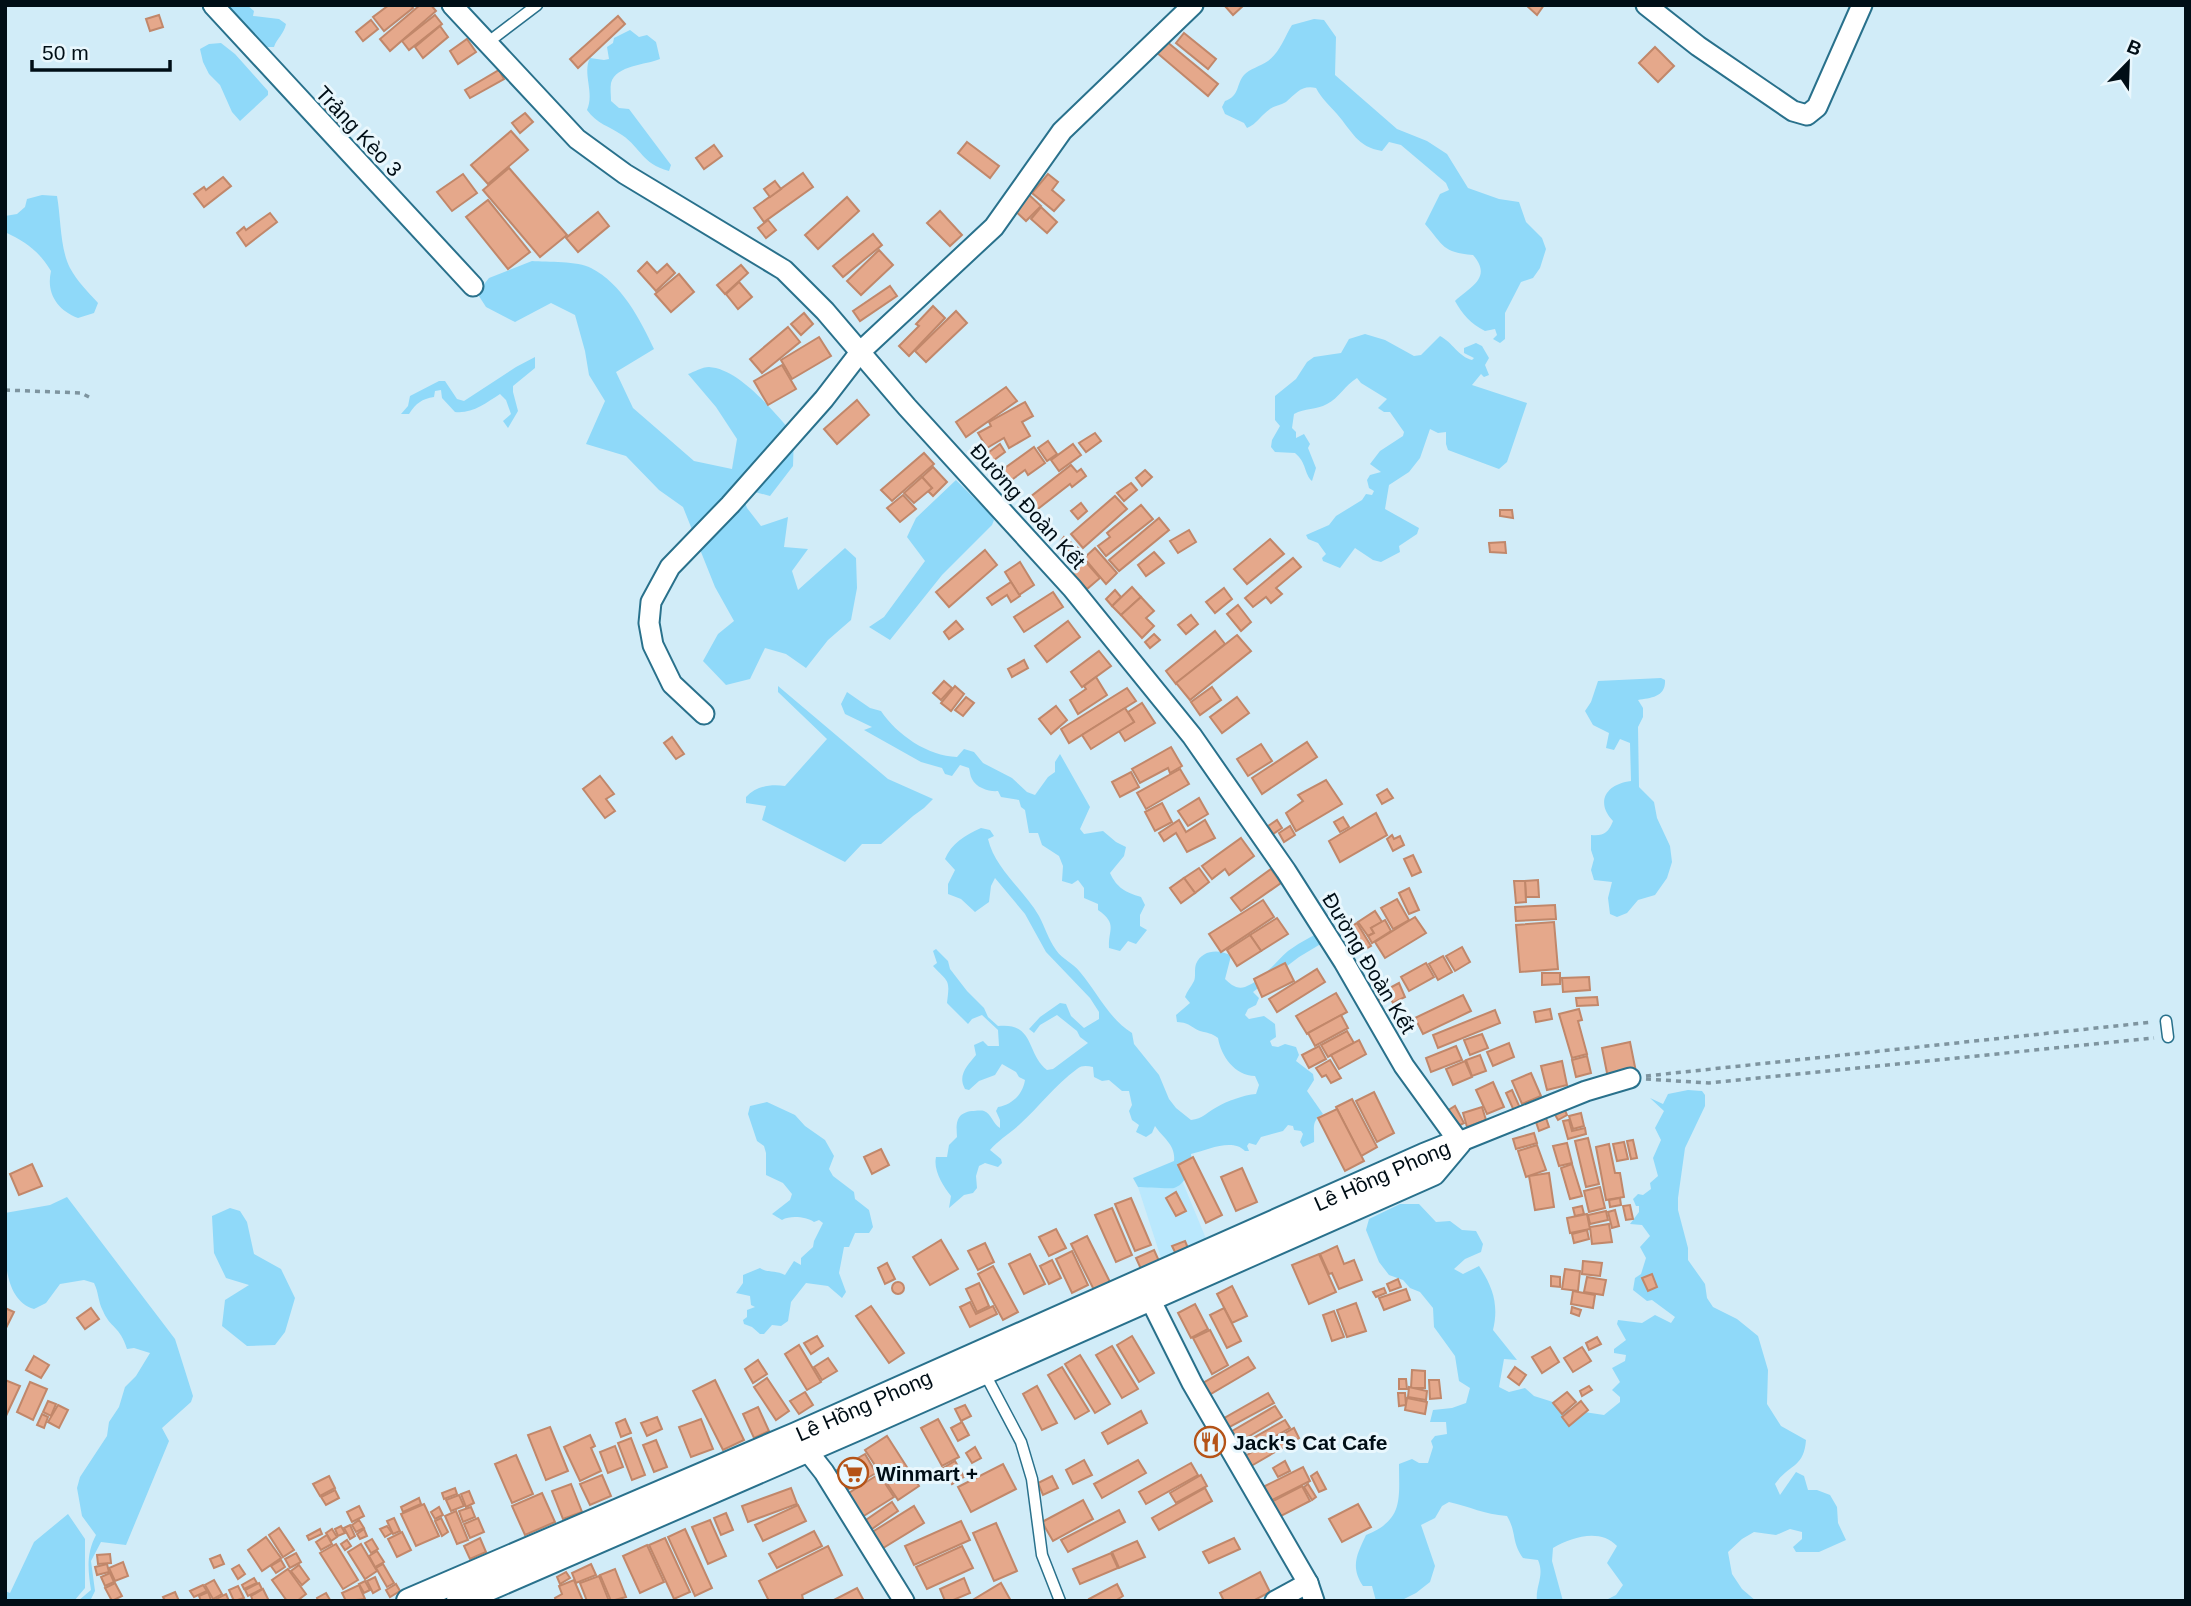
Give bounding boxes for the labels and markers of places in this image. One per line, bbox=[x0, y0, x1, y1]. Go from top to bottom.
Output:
restaurant icon: Jack's Cat Cafe bbox=[1193, 1425, 1227, 1459]
place label: Jack's Cat Cafe bbox=[1233, 1431, 1387, 1454]
supermarket icon: Winmart + bbox=[836, 1456, 870, 1490]
place label: Winmart + bbox=[876, 1462, 978, 1485]

